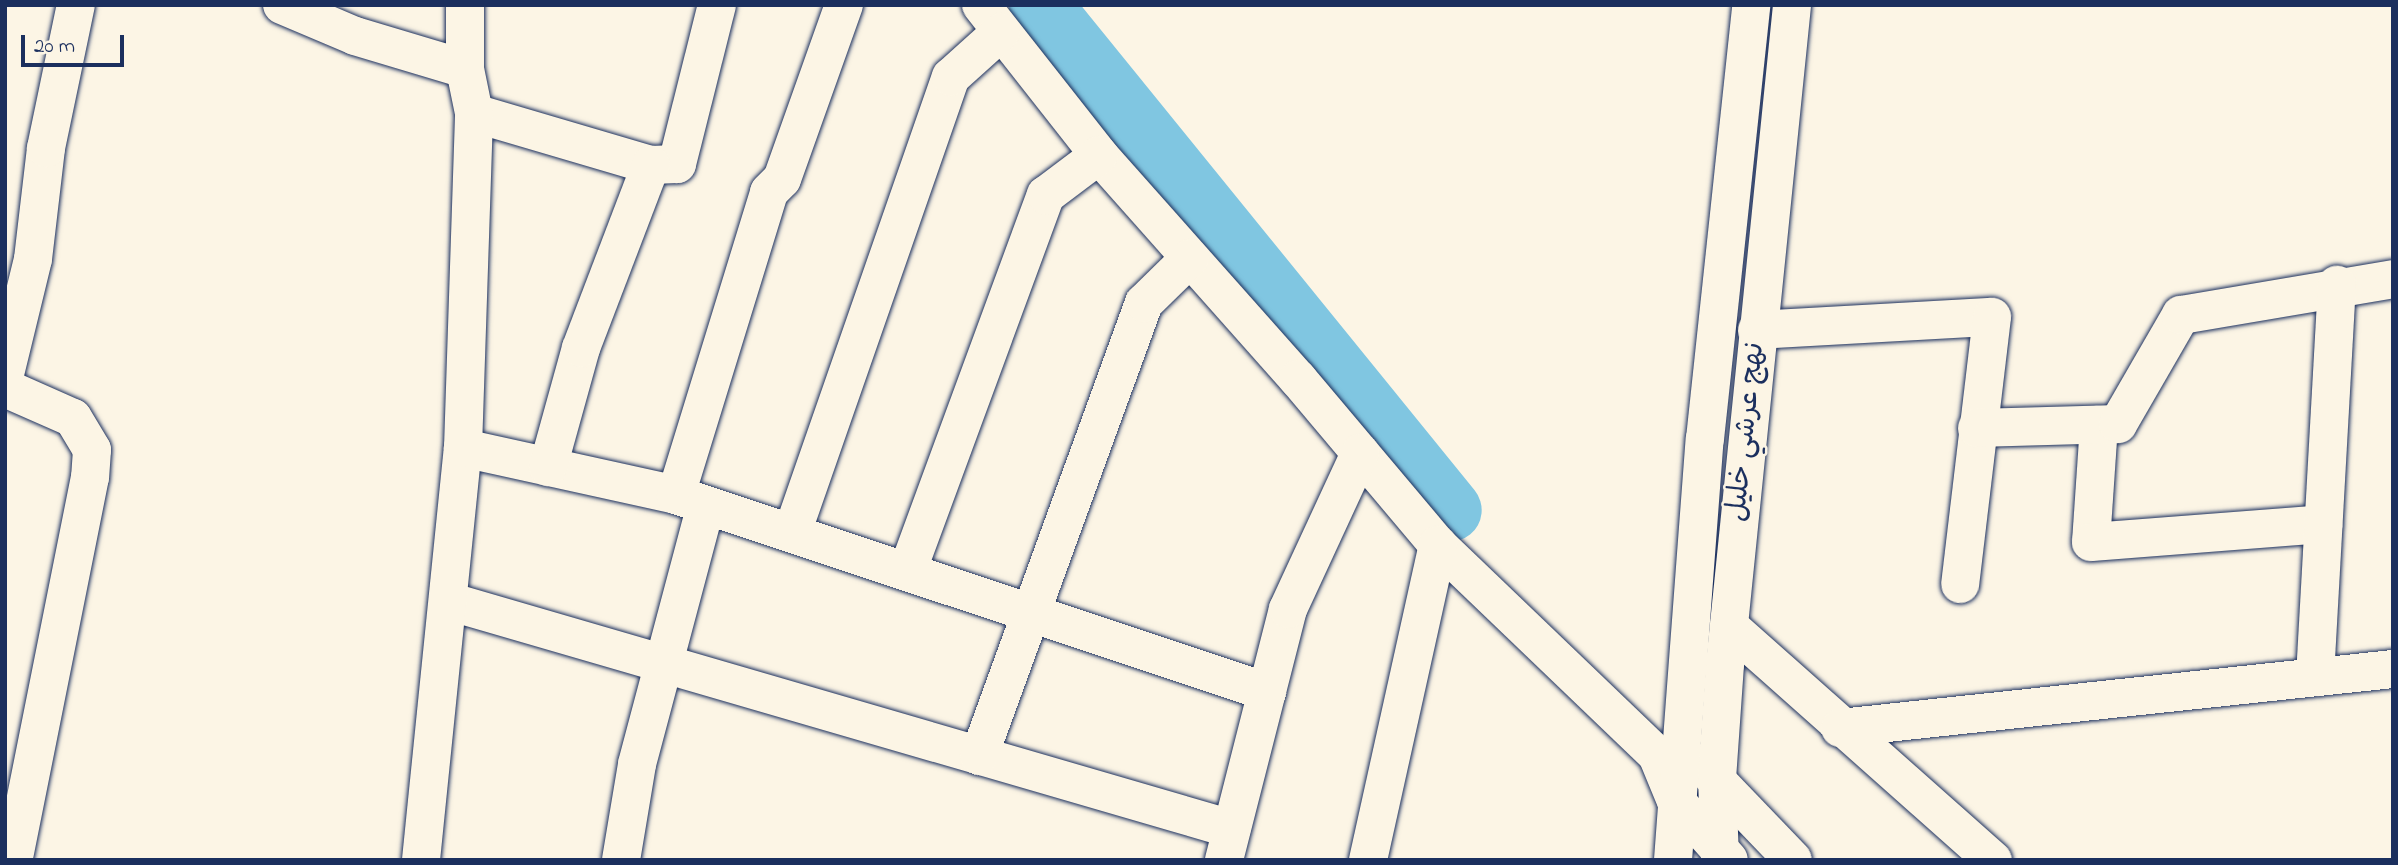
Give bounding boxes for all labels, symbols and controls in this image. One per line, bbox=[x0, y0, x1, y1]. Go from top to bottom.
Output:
scale bar bbox=[24, 21, 128, 65]
text: 20 m bbox=[34, 32, 75, 62]
street label: نهج عرشي خليل bbox=[1721, 341, 1773, 523]

